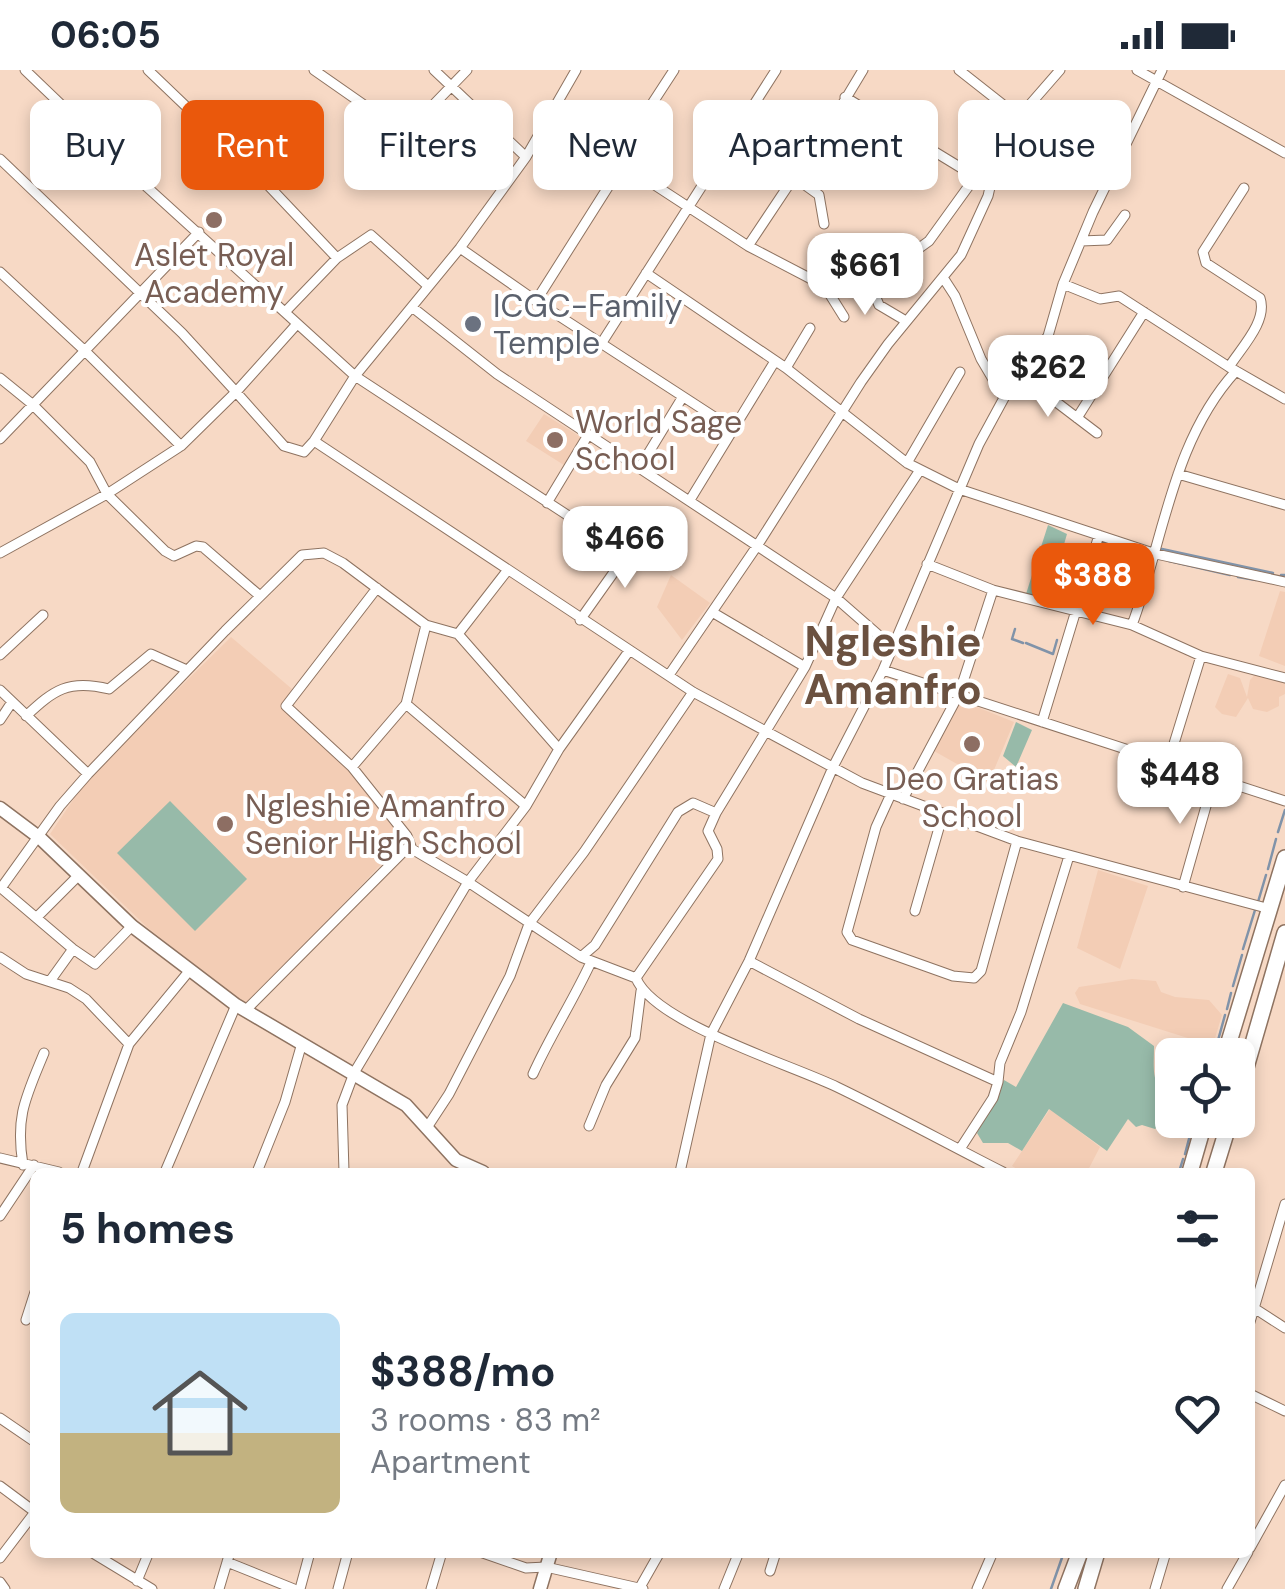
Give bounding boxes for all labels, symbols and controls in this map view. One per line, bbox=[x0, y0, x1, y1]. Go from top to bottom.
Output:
text: 06:05 bbox=[50, 10, 161, 60]
chip: Buy bbox=[30, 100, 161, 190]
chip: Rent bbox=[181, 100, 324, 190]
chip: Filters bbox=[344, 100, 513, 190]
chip: New bbox=[533, 100, 673, 190]
chip: Apartment bbox=[693, 100, 938, 190]
chip: House bbox=[958, 100, 1131, 190]
marker: Aslet Royal Academy bbox=[203, 209, 225, 231]
pin: $661 bbox=[806, 233, 924, 318]
place label: Aslet Royal Academy bbox=[134, 234, 294, 313]
text: $661 bbox=[829, 244, 901, 286]
place label: ICGC-Family Temple bbox=[493, 285, 683, 364]
marker: ICGC-Family Temple bbox=[462, 313, 484, 335]
pin: $262 bbox=[989, 335, 1107, 420]
text: $262 bbox=[1010, 346, 1086, 388]
place label: World Sage School bbox=[575, 401, 742, 480]
marker: World Sage School bbox=[544, 429, 566, 451]
pin: $466 bbox=[566, 506, 684, 591]
text: $466 bbox=[585, 517, 665, 559]
pin: $388 bbox=[1034, 543, 1152, 628]
text: $388 bbox=[1053, 554, 1133, 596]
district label: Ngleshie Amanfro bbox=[804, 614, 982, 717]
marker: Deo Gratias School bbox=[961, 733, 983, 755]
pin: $448 bbox=[1121, 742, 1239, 827]
text: $448 bbox=[1139, 753, 1221, 795]
place label: Deo Gratias School bbox=[885, 758, 1059, 837]
place label: Ngleshie Amanfro Senior High School bbox=[245, 785, 522, 864]
marker: Ngleshie Amanfro Senior High School bbox=[214, 813, 236, 835]
map controls bbox=[1155, 1038, 1255, 1138]
button: locate bbox=[1155, 1038, 1255, 1138]
text: 5 homes bbox=[60, 1201, 235, 1256]
icon: filters bbox=[1170, 1201, 1225, 1256]
text: $388/mo bbox=[370, 1344, 556, 1399]
icon: home bbox=[140, 1353, 260, 1473]
icon: heart bbox=[1170, 1386, 1225, 1441]
text: 3 rooms · 83 m² bbox=[370, 1399, 601, 1441]
text: Apartment bbox=[370, 1441, 531, 1483]

